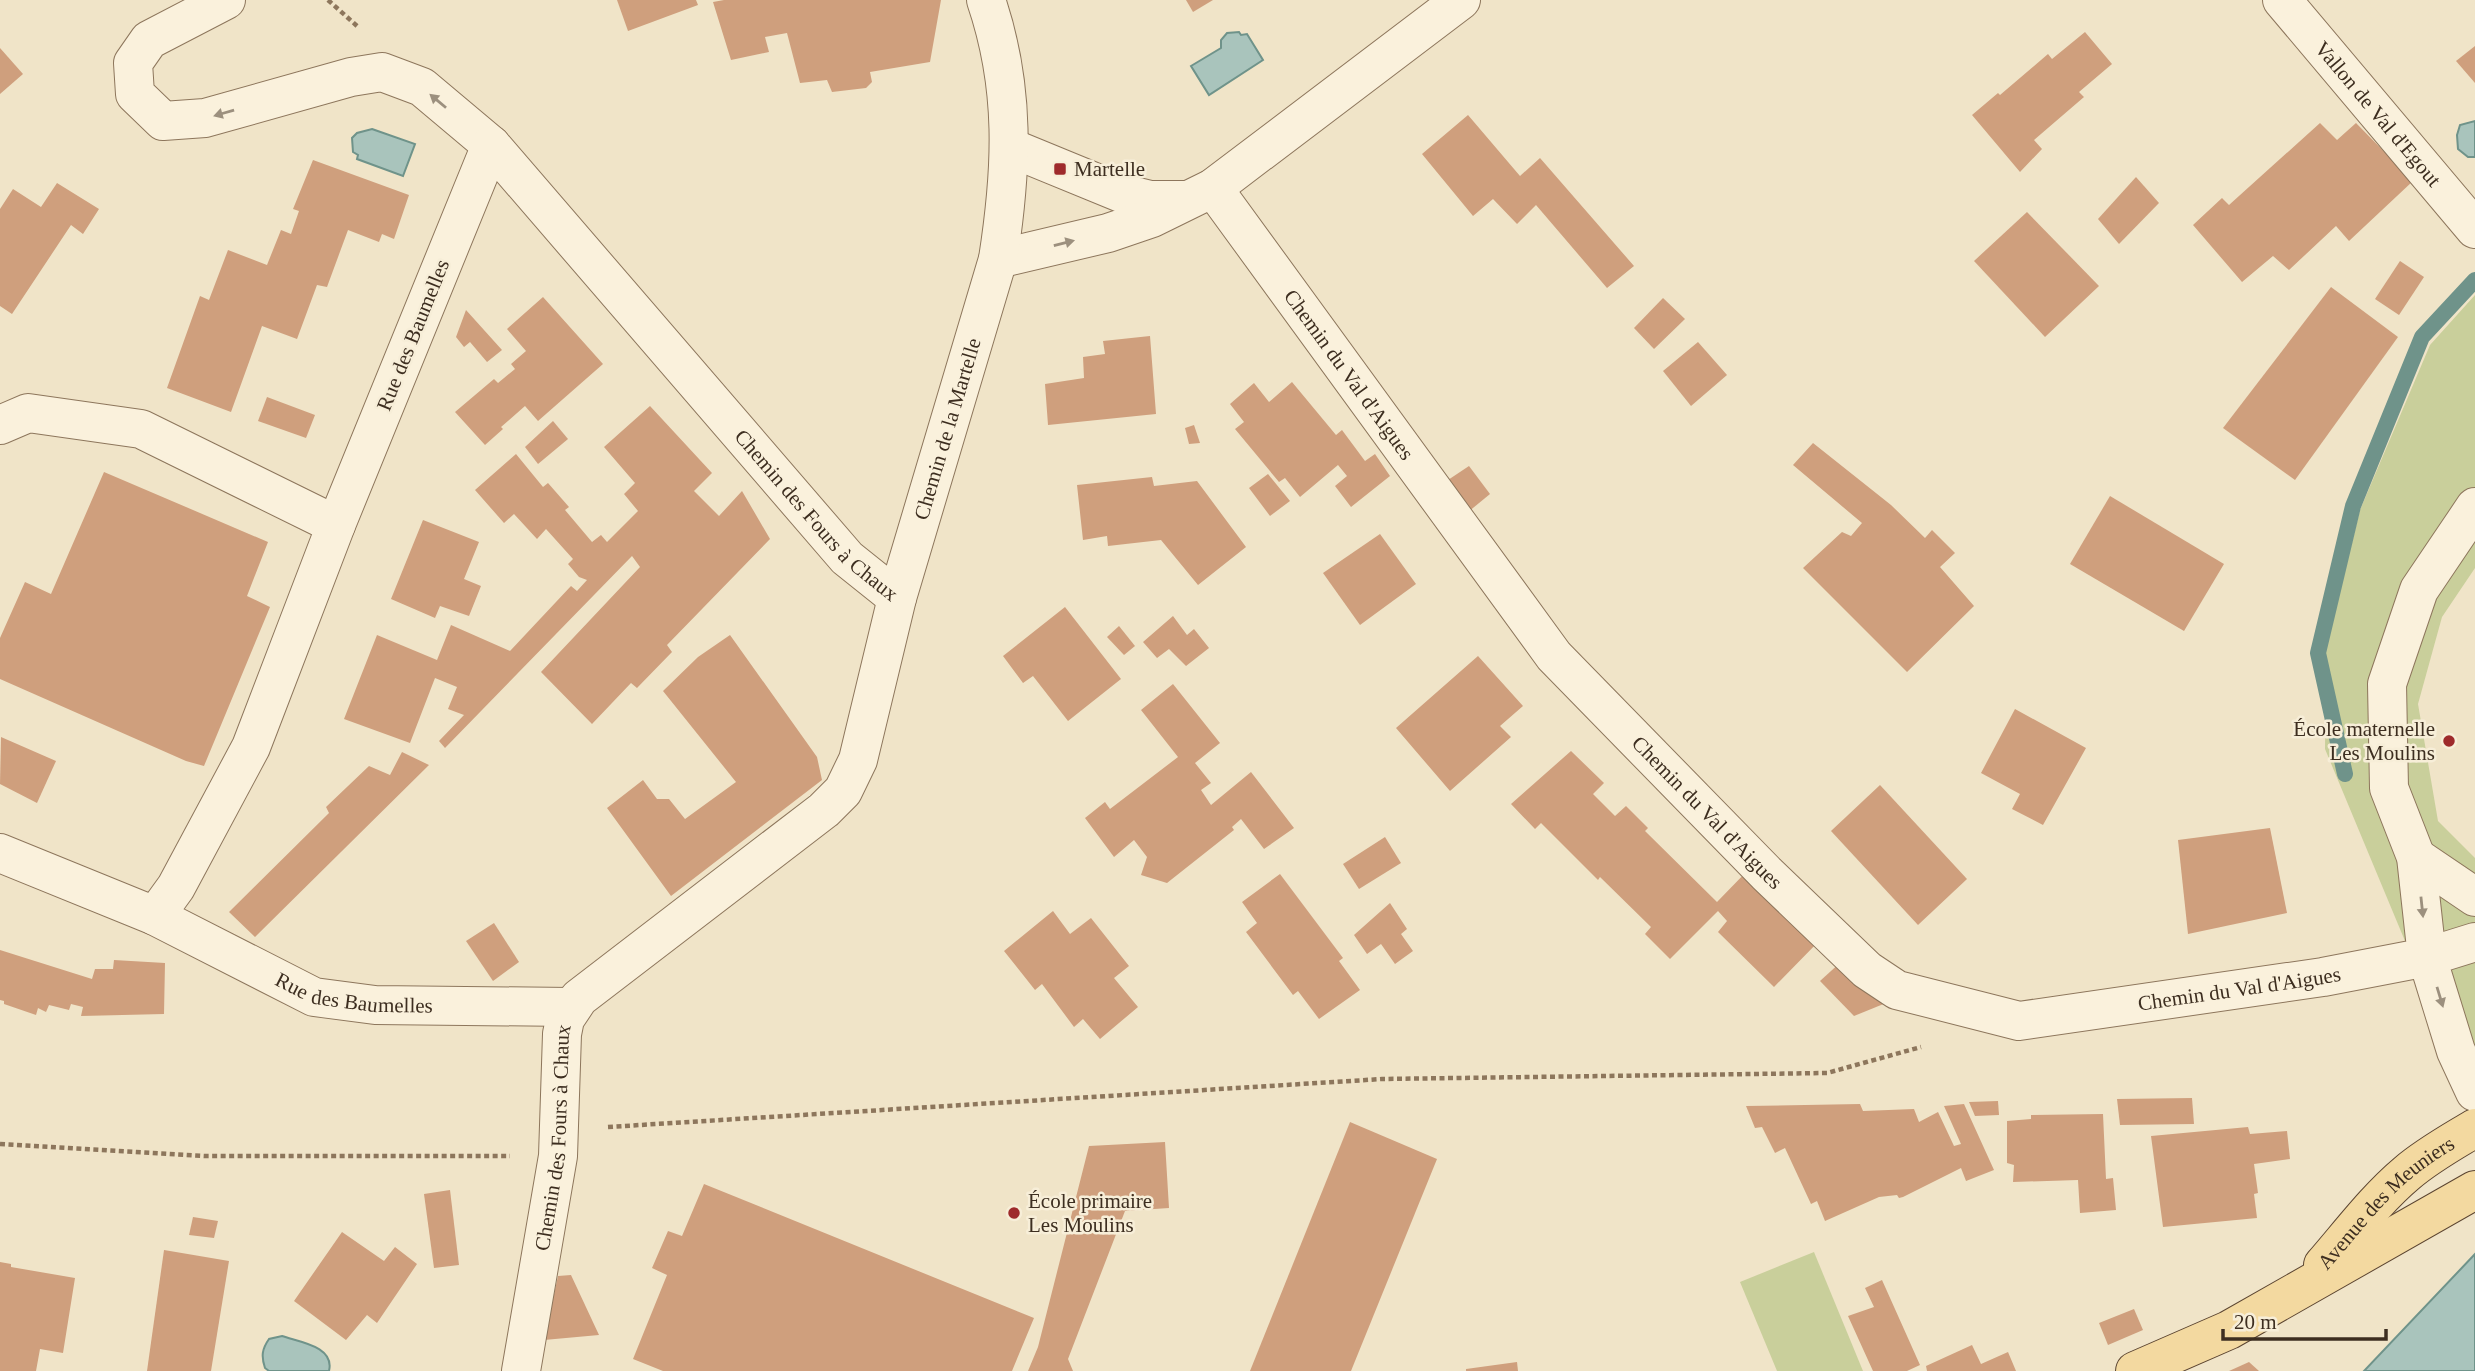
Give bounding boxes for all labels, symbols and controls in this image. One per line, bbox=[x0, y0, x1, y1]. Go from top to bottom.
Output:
street label: Vallon de Val d'Egout bbox=[2310, 36, 2446, 192]
one-way arrow bbox=[430, 94, 447, 109]
one-way arrow bbox=[213, 108, 234, 118]
place label: Martelle bbox=[1074, 157, 1145, 181]
marker: Martelle bbox=[1052, 161, 1068, 177]
one-way arrow bbox=[1053, 237, 1075, 248]
street label: Rue des Baumelles bbox=[372, 256, 454, 414]
street label: Chemin du Val d'Aigues bbox=[1279, 285, 1419, 465]
street label: Chemin de la Martelle bbox=[909, 335, 986, 523]
street label: Chemin des Fours à Chaux bbox=[730, 425, 903, 606]
place label: École maternelle Les Moulins bbox=[2293, 717, 2435, 765]
street label: Chemin du Val d'Aigues bbox=[1627, 731, 1787, 894]
marker: École maternelle Les Moulins bbox=[2441, 733, 2457, 749]
one-way arrow bbox=[2417, 896, 2428, 918]
street label: Chemin du Val d'Aigues bbox=[2136, 962, 2343, 1016]
street label: Rue des Baumelles bbox=[271, 967, 433, 1018]
one-way arrow bbox=[2435, 987, 2446, 1008]
street label: Chemin des Fours à Chaux bbox=[530, 1022, 576, 1253]
street label: Avenue des Meuniers bbox=[2313, 1131, 2459, 1274]
place label: École primaire Les Moulins bbox=[1028, 1189, 1152, 1237]
marker: École primaire Les Moulins bbox=[1006, 1205, 1022, 1221]
scale bar bbox=[2223, 1298, 2386, 1342]
text: 20 m bbox=[2234, 1310, 2277, 1334]

